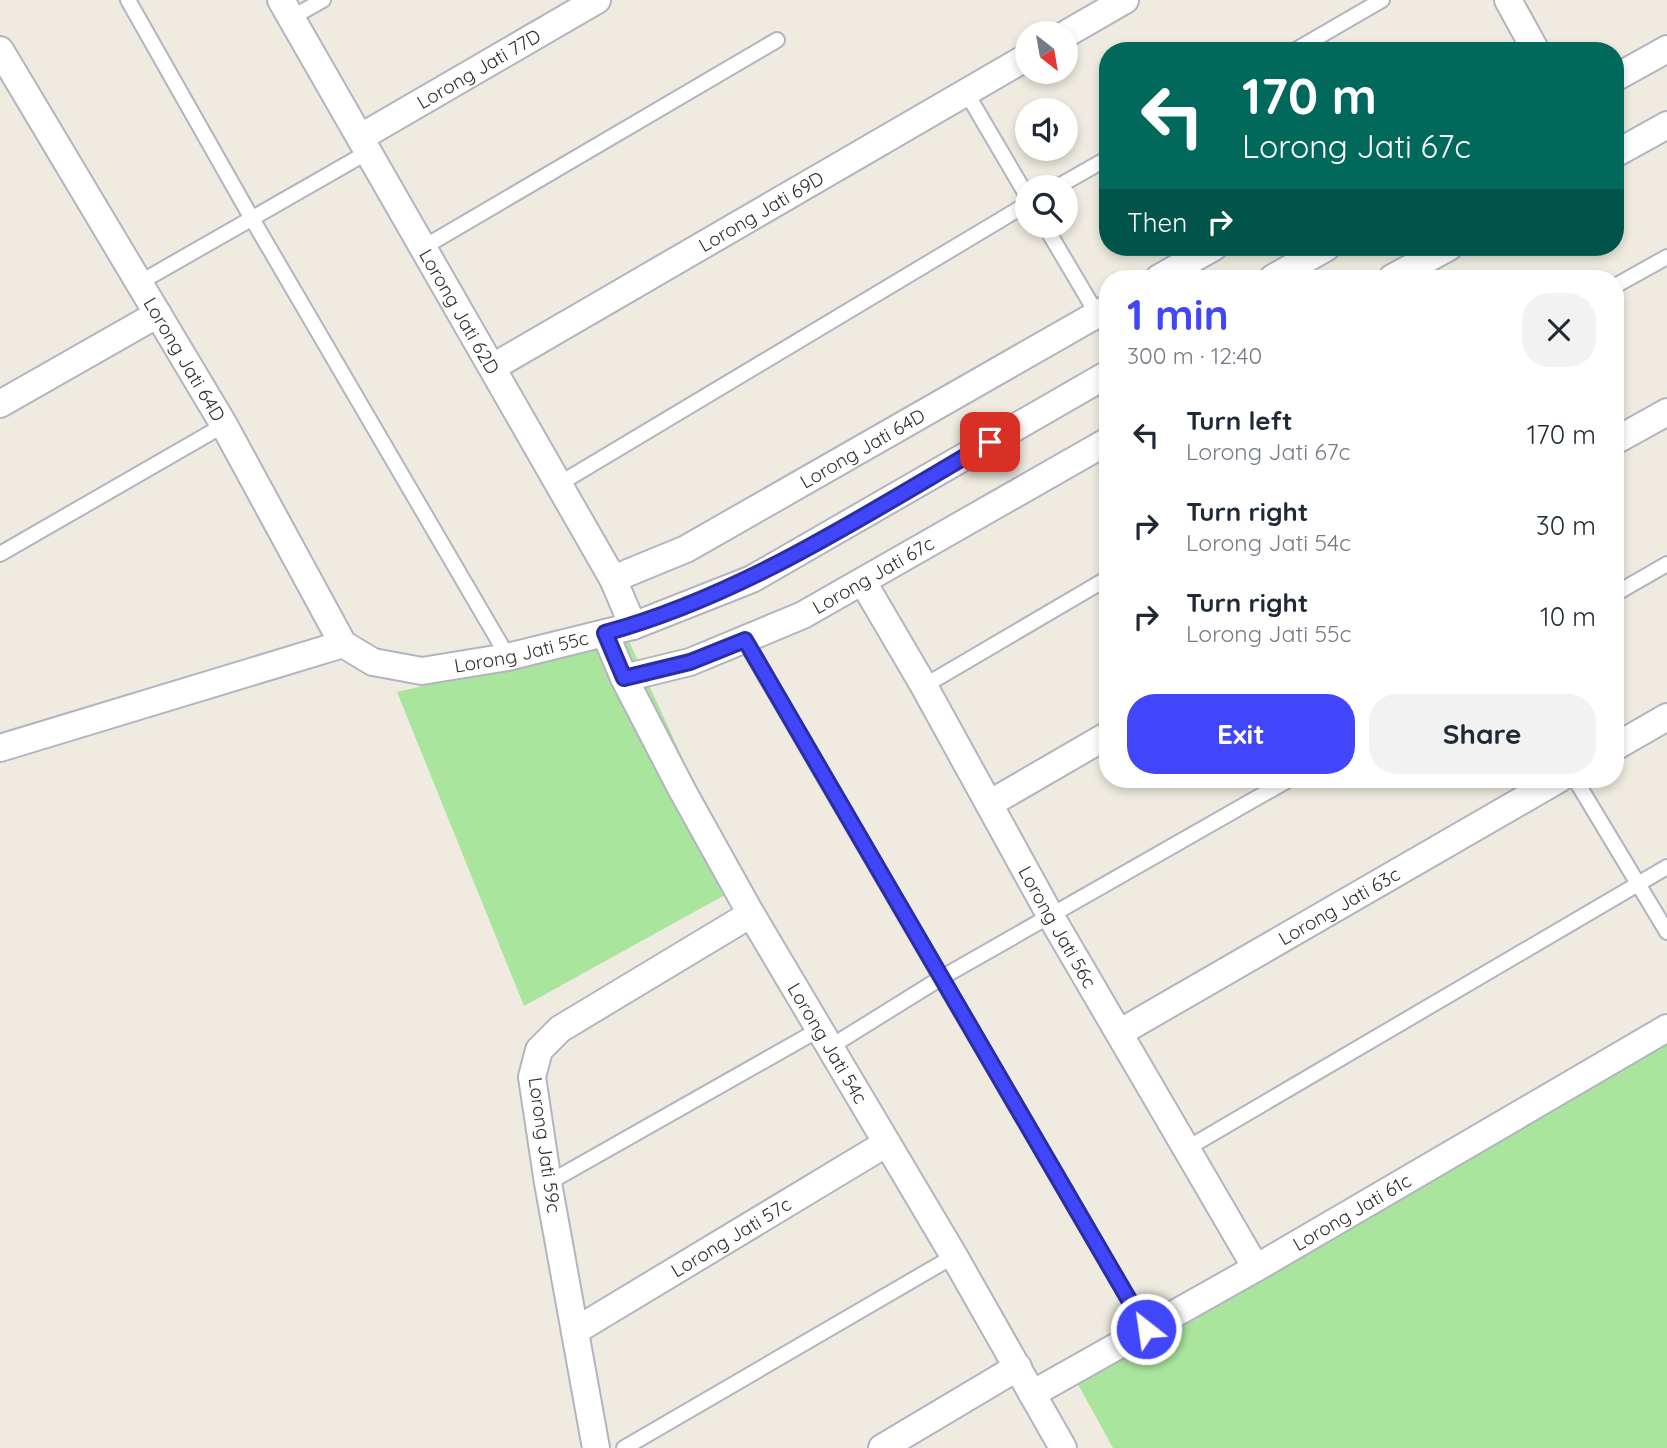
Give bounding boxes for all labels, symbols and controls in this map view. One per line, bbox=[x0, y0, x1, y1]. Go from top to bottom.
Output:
north arrow bbox=[1015, 21, 1078, 84]
map controls bbox=[1015, 21, 1078, 238]
street label: Lorong Jati 77D bbox=[412, 23, 545, 114]
text: 170 m bbox=[1242, 65, 1377, 126]
icon: left bbox=[1127, 70, 1218, 161]
button: sound bbox=[1015, 98, 1078, 161]
text: Lorong Jati 67c bbox=[1242, 126, 1471, 166]
street label: Lorong Jati 69D bbox=[694, 166, 828, 257]
button: search bbox=[1015, 175, 1078, 238]
icon: right bbox=[1201, 203, 1239, 241]
text: Then bbox=[1127, 206, 1187, 239]
street label: Lorong Jati 62D bbox=[414, 244, 505, 378]
text: 1 min bbox=[1127, 288, 1229, 341]
street label: Lorong Jati 64D bbox=[138, 293, 231, 425]
button: close bbox=[1522, 293, 1596, 367]
text: 300 m · 12:40 bbox=[1127, 341, 1262, 370]
street label: Lorong Jati 64D bbox=[795, 403, 929, 494]
text: Turn left bbox=[1186, 404, 1293, 437]
pin bbox=[960, 412, 1020, 472]
icon: left bbox=[1127, 416, 1165, 454]
text: 170 m bbox=[1527, 418, 1596, 451]
icon: arrive bbox=[971, 423, 1009, 461]
text: Lorong Jati 67c bbox=[1186, 437, 1350, 466]
text: Turn right bbox=[1186, 495, 1308, 528]
icon: right bbox=[1127, 507, 1165, 545]
text: 30 m bbox=[1536, 509, 1596, 542]
text: Lorong Jati 54c bbox=[1186, 528, 1351, 557]
street label: Lorong Jati 67c bbox=[808, 531, 938, 619]
text: Turn right bbox=[1186, 586, 1308, 619]
icon: right bbox=[1127, 598, 1165, 636]
text: 10 m bbox=[1540, 600, 1596, 633]
text: Lorong Jati 55c bbox=[1186, 619, 1351, 648]
street label: Lorong Jati 55c bbox=[452, 625, 591, 678]
button: Exit bbox=[1127, 694, 1355, 774]
button: Share bbox=[1369, 694, 1596, 774]
street label: Lorong Jati 56c bbox=[1013, 862, 1102, 992]
street label: Lorong Jati 63c bbox=[1274, 862, 1404, 950]
street label: Lorong Jati 54c bbox=[783, 978, 873, 1108]
street label: Lorong Jati 59c bbox=[524, 1076, 566, 1215]
street label: Lorong Jati 61c bbox=[1288, 1168, 1416, 1256]
street label: Lorong Jati 57c bbox=[666, 1192, 795, 1282]
position arrow bbox=[1109, 1292, 1183, 1366]

